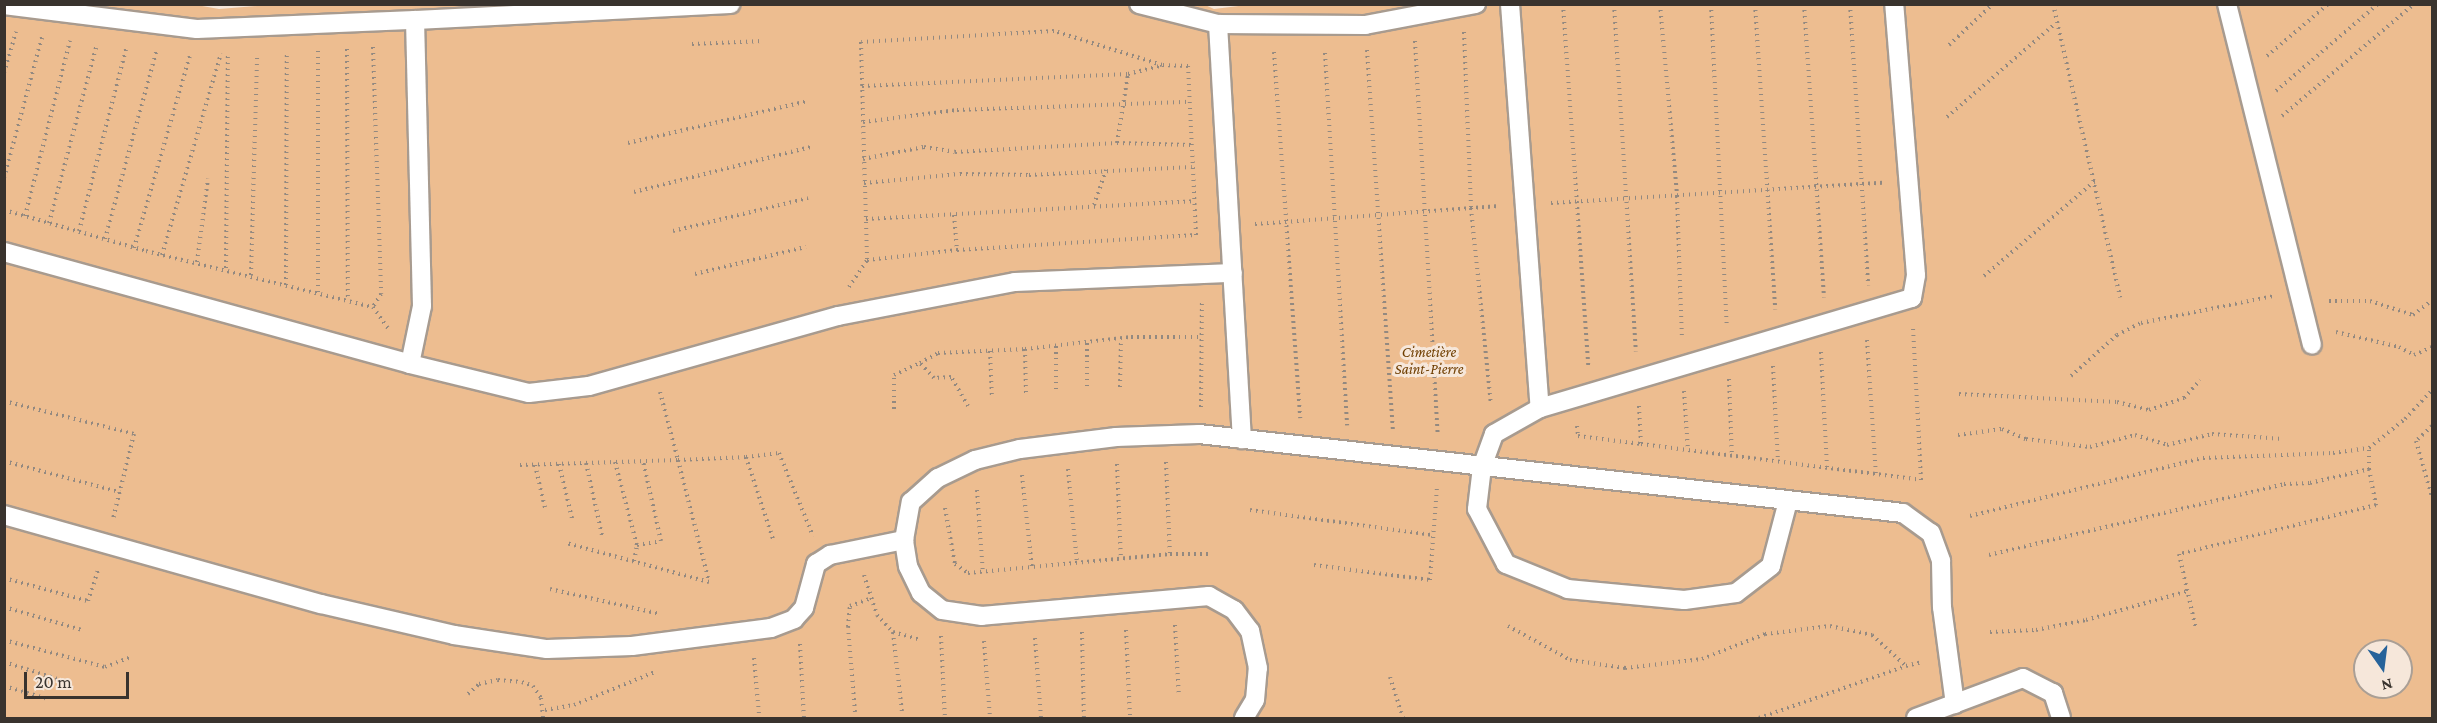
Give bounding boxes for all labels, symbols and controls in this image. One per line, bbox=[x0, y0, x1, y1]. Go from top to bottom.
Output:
park label: Cimetière Saint-Pierre bbox=[1395, 343, 1463, 378]
north arrow bbox=[2353, 639, 2413, 699]
scale bar bbox=[27, 660, 132, 698]
text: 20 m bbox=[35, 672, 72, 692]
text: N bbox=[2380, 675, 2394, 695]

